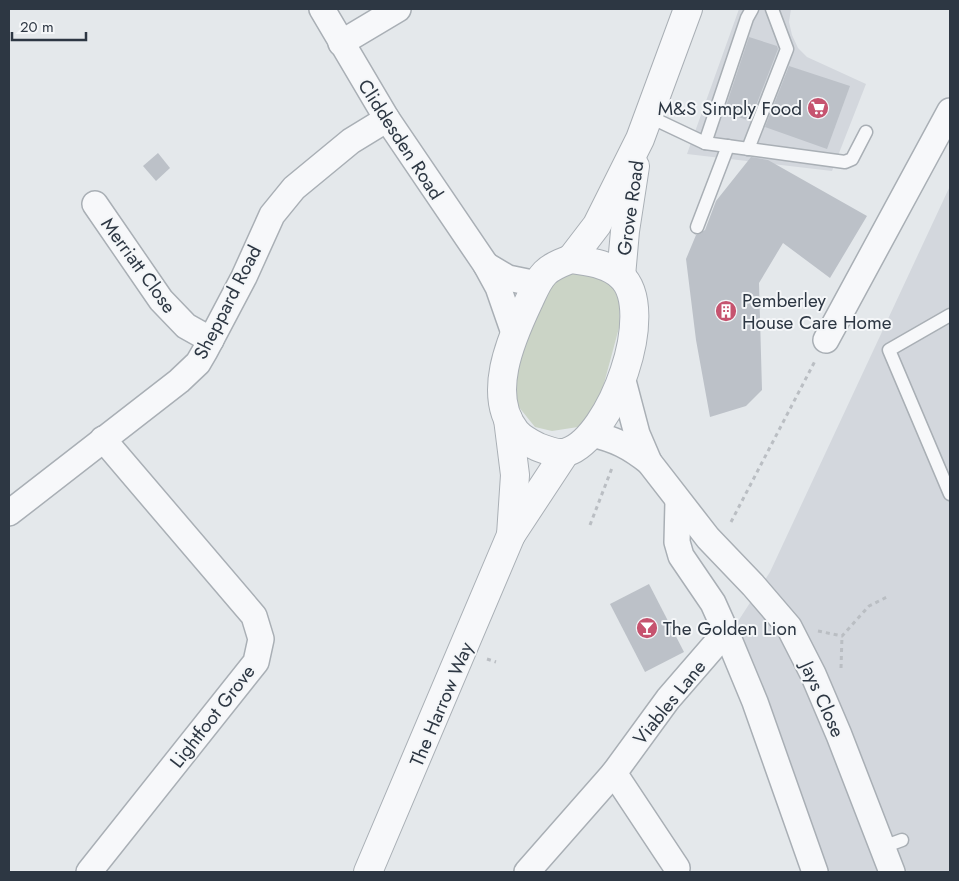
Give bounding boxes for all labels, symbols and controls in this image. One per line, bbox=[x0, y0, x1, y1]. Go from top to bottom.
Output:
scale bar bbox=[12, 10, 86, 42]
text: 20 m bbox=[20, 16, 54, 38]
street label: Cliddesden Road bbox=[351, 74, 450, 205]
place label: M&S Simply Food bbox=[658, 95, 802, 122]
supermarket icon: M&S Simply Food bbox=[806, 96, 830, 120]
street label: Grove Road bbox=[610, 159, 651, 257]
street label: Merriatt Close bbox=[95, 212, 183, 319]
street label: Sheppard Road bbox=[187, 240, 268, 364]
place label: Pemberley House Care Home bbox=[742, 287, 892, 336]
building icon: Pemberley House Care Home bbox=[714, 299, 738, 323]
place label: The Golden Lion bbox=[663, 615, 797, 642]
bar icon: The Golden Lion bbox=[635, 616, 659, 640]
street label: The Harrow Way bbox=[403, 637, 480, 771]
street label: Viables Lane bbox=[627, 654, 712, 751]
street label: Jays Close bbox=[793, 654, 851, 742]
street label: Lightfoot Grove bbox=[164, 659, 261, 774]

